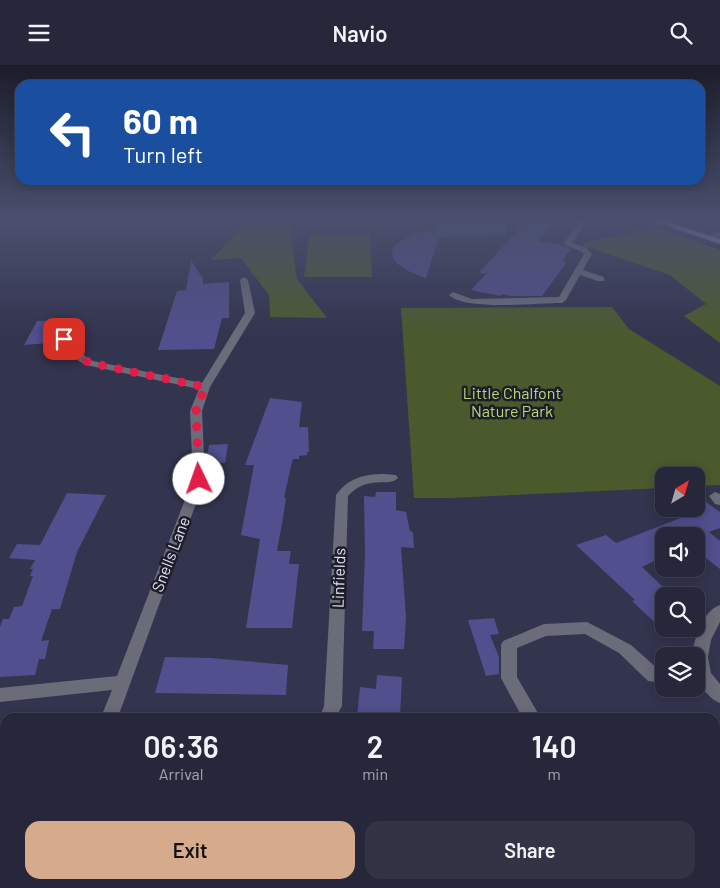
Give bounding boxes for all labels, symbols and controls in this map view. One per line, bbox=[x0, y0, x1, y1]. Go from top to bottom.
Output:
icon: menu bbox=[25, 19, 53, 47]
icon: search bbox=[667, 19, 695, 47]
text: Navio bbox=[333, 20, 387, 46]
text: 60 m bbox=[123, 99, 198, 141]
icon: left bbox=[40, 100, 105, 165]
text: Turn left bbox=[123, 141, 203, 167]
pin bbox=[43, 318, 85, 360]
icon: arrive bbox=[50, 325, 78, 353]
park label: Little Chalfont Nature Park bbox=[463, 383, 561, 420]
position arrow bbox=[172, 452, 224, 504]
north arrow bbox=[655, 467, 705, 517]
map controls bbox=[655, 467, 705, 697]
street label: Snells Lane bbox=[147, 514, 193, 594]
button: sound bbox=[655, 527, 705, 577]
street label: Linfields bbox=[327, 548, 349, 608]
button: search bbox=[655, 587, 705, 637]
button: layers bbox=[655, 647, 705, 697]
text: 06:36 bbox=[143, 728, 219, 764]
text: 2 bbox=[367, 728, 383, 764]
text: 140 bbox=[531, 728, 577, 764]
text: Arrival bbox=[159, 764, 203, 783]
text: min bbox=[362, 764, 388, 783]
text: m bbox=[547, 764, 561, 783]
button: Exit bbox=[25, 821, 355, 879]
button: Share bbox=[365, 821, 695, 879]

